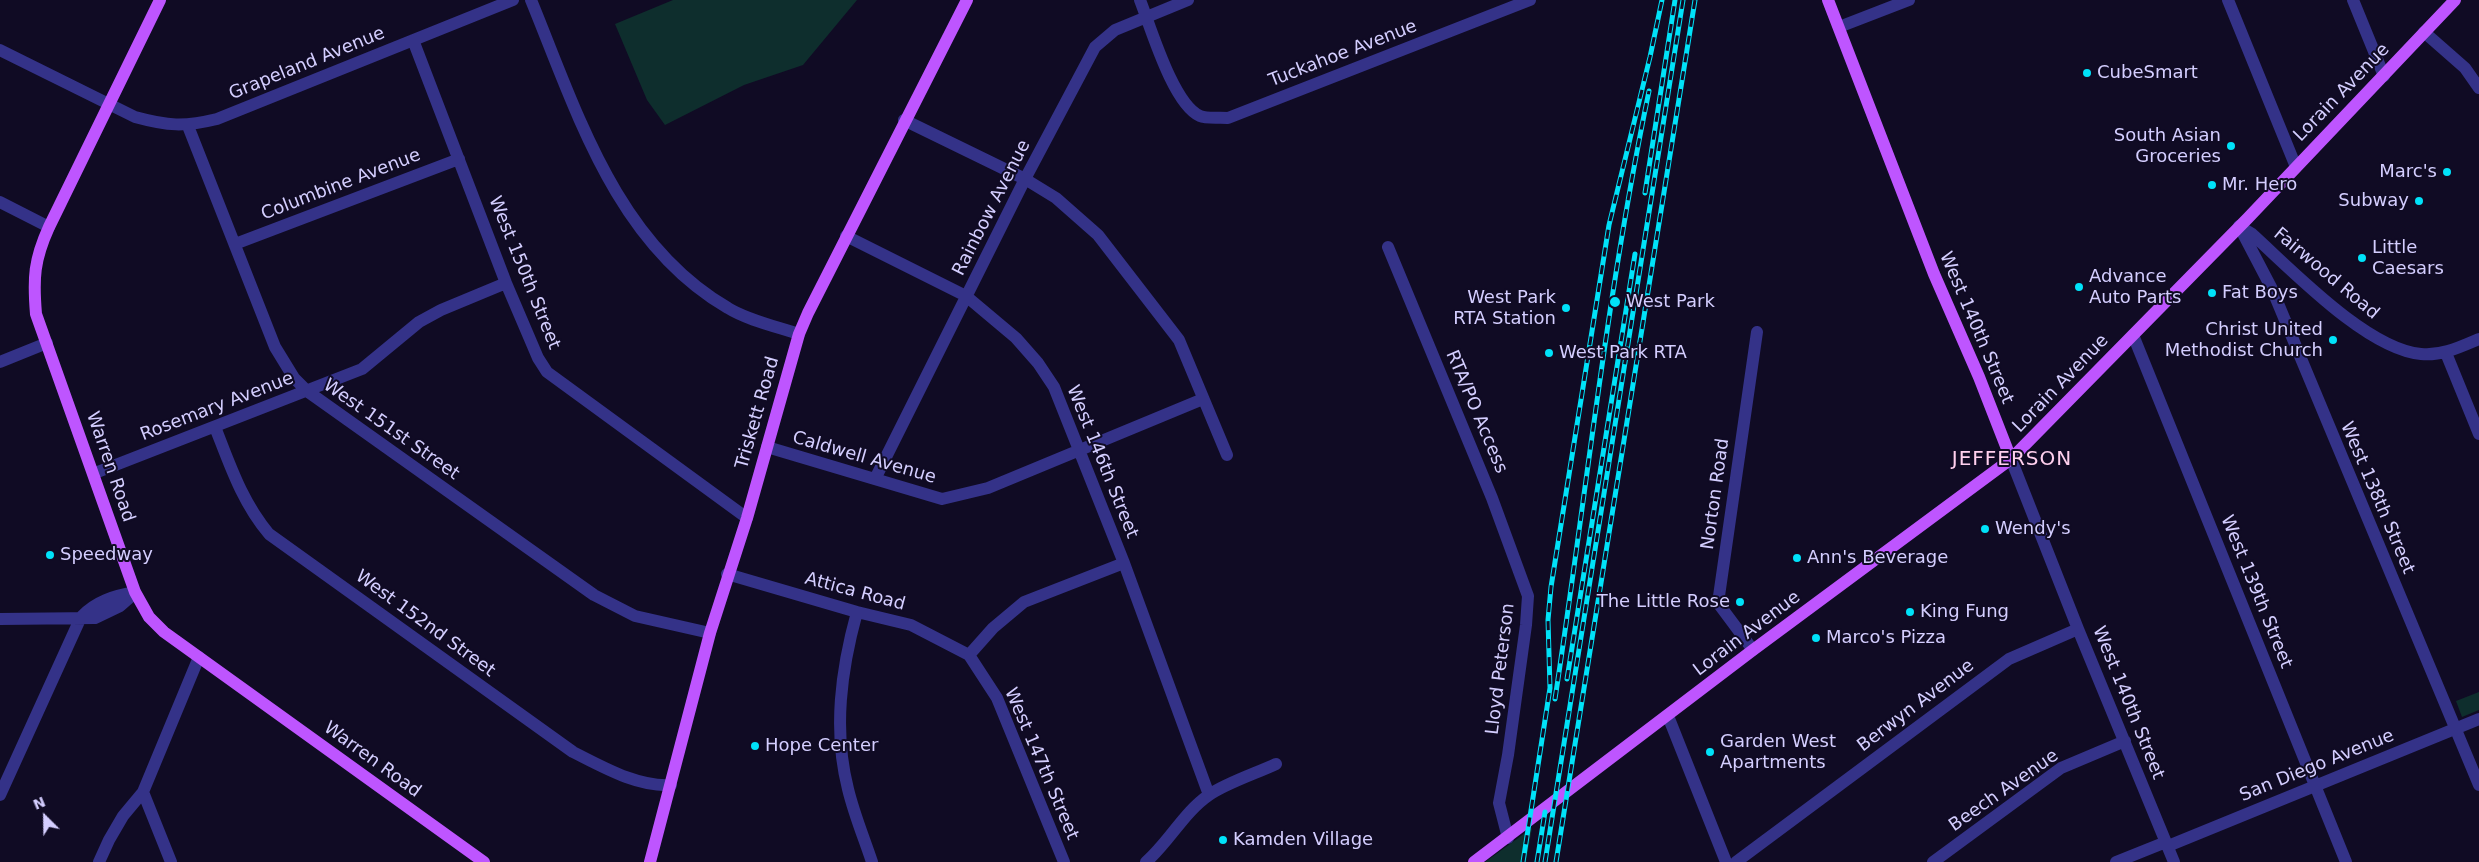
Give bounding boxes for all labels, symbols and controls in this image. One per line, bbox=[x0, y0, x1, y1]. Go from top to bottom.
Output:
street label: Tuckahoe Avenue bbox=[1266, 16, 1420, 92]
street label: Grapeland Avenue bbox=[226, 23, 388, 105]
street label: Lorain Avenue bbox=[2290, 39, 2394, 147]
place label: CubeSmart bbox=[2097, 62, 2198, 84]
marker: CubeSmart bbox=[2081, 67, 2093, 79]
place label: South Asian Groceries bbox=[2114, 125, 2221, 168]
street label: Rainbow Avenue bbox=[948, 137, 1036, 279]
marker: South Asian Groceries bbox=[2225, 140, 2237, 152]
street label: Columbine Avenue bbox=[258, 145, 424, 225]
place label: Marc's bbox=[2379, 161, 2437, 183]
marker: Marc's bbox=[2441, 166, 2453, 178]
place label: Mr. Hero bbox=[2222, 174, 2297, 196]
marker: Mr. Hero bbox=[2206, 179, 2218, 191]
place label: Subway bbox=[2338, 190, 2409, 212]
street label: West 150th Street bbox=[483, 193, 565, 353]
marker: Subway bbox=[2413, 195, 2425, 207]
street label: Fairwood Road bbox=[2269, 224, 2383, 324]
place label: Little Caesars bbox=[2372, 237, 2444, 280]
street label: West 140th Street bbox=[1934, 249, 2018, 407]
marker: Little Caesars bbox=[2356, 252, 2368, 264]
place label: Advance Auto Parts bbox=[2089, 266, 2181, 308]
marker: Advance Auto Parts bbox=[2073, 281, 2085, 293]
place label: Fat Boys bbox=[2222, 282, 2298, 304]
place label: West Park RTA Station bbox=[1453, 287, 1556, 330]
marker: Fat Boys bbox=[2206, 287, 2218, 299]
place label: West Park bbox=[1626, 291, 1715, 313]
marker: West Park bbox=[1608, 295, 1622, 309]
marker: West Park RTA Station bbox=[1560, 302, 1572, 314]
place label: Christ United Methodist Church bbox=[2165, 319, 2323, 362]
street label: Lorain Avenue bbox=[2009, 330, 2113, 438]
marker: Christ United Methodist Church bbox=[2327, 334, 2339, 346]
place label: West Park RTA bbox=[1559, 342, 1687, 364]
street label: RTA/PO Access bbox=[1440, 347, 1512, 477]
marker: West Park RTA bbox=[1543, 347, 1555, 359]
street label: Triskett Road bbox=[732, 354, 784, 472]
street label: Rosemary Avenue bbox=[137, 368, 297, 446]
street label: West 151st Street bbox=[319, 375, 463, 485]
street label: West 146th Street bbox=[1061, 382, 1143, 542]
street label: Warren Road bbox=[81, 409, 139, 525]
street label: West 138th Street bbox=[2335, 419, 2419, 577]
street label: Caldwell Avenue bbox=[790, 427, 938, 489]
street label: Norton Road bbox=[1697, 437, 1735, 551]
district label: JEFFERSON bbox=[1951, 448, 2073, 472]
street label: West 139th Street bbox=[2215, 512, 2297, 672]
place label: Wendy's bbox=[1995, 518, 2071, 540]
marker: Wendy's bbox=[1979, 523, 1991, 535]
place label: Speedway bbox=[60, 544, 153, 566]
place label: Ann's Beverage bbox=[1807, 547, 1948, 569]
marker: Speedway bbox=[44, 549, 56, 561]
marker: Ann's Beverage bbox=[1791, 552, 1803, 564]
street label: West 152nd Street bbox=[351, 566, 499, 682]
street label: Attica Road bbox=[802, 568, 908, 616]
street label: Lorain Avenue bbox=[1689, 587, 1805, 681]
place label: The Little Rose bbox=[1597, 591, 1730, 613]
marker: The Little Rose bbox=[1734, 596, 1746, 608]
place label: King Fung bbox=[1920, 601, 2009, 623]
street label: Lloyd Peterson bbox=[1482, 602, 1520, 736]
marker: King Fung bbox=[1904, 606, 1916, 618]
street label: West 140th Street bbox=[2087, 623, 2169, 783]
place label: Marco's Pizza bbox=[1826, 627, 1946, 649]
marker: Marco's Pizza bbox=[1810, 632, 1822, 644]
street label: Berwyn Avenue bbox=[1854, 655, 1978, 757]
street label: West 147th Street bbox=[999, 685, 1083, 843]
street label: Warren Road bbox=[319, 717, 425, 803]
street label: San Diego Avenue bbox=[2237, 725, 2397, 807]
place label: Garden West Apartments bbox=[1720, 731, 1836, 774]
place label: Hope Center bbox=[765, 735, 878, 757]
marker: Hope Center bbox=[749, 740, 761, 752]
street label: Beech Avenue bbox=[1945, 745, 2063, 837]
marker: Garden West Apartments bbox=[1704, 746, 1716, 758]
north arrow bbox=[20, 792, 70, 842]
text: N bbox=[31, 794, 48, 813]
place label: Kamden Village bbox=[1233, 829, 1373, 851]
marker: Kamden Village bbox=[1217, 834, 1229, 846]

